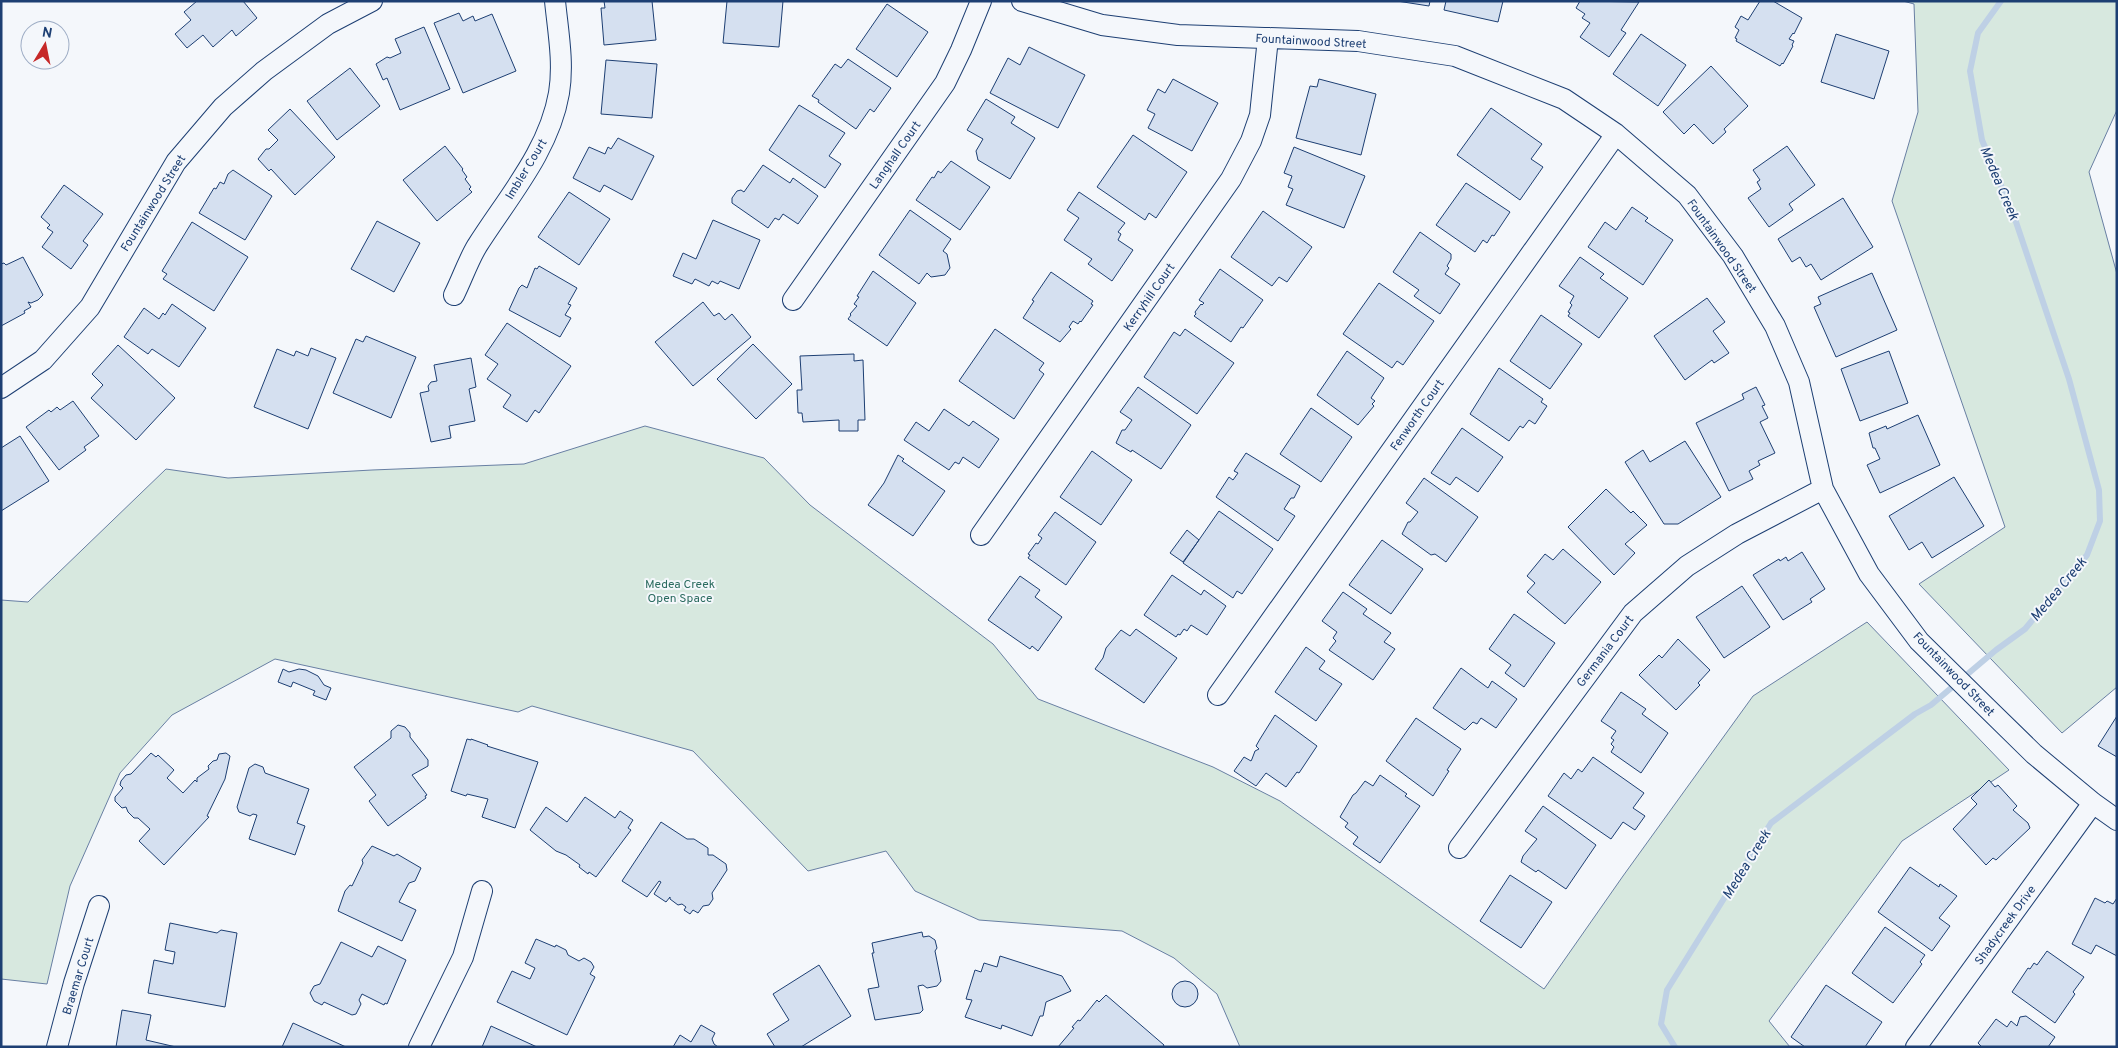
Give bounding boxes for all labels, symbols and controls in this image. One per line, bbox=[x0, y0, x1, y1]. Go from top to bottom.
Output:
north arrow bbox=[20, 20, 70, 70]
text: N bbox=[41, 24, 53, 43]
street label: Fountainwood Street bbox=[1255, 31, 1367, 53]
street label: Langhall Court bbox=[866, 118, 925, 193]
street label: Imbler Court bbox=[502, 136, 551, 203]
water label: Medea Creek bbox=[1975, 144, 2022, 224]
street label: Fountainwood Street bbox=[118, 152, 190, 255]
street label: Fountainwood Street bbox=[1683, 196, 1760, 297]
street label: Kerryhill Court bbox=[1120, 260, 1179, 335]
street label: Fenworth Court bbox=[1387, 377, 1448, 454]
water label: Medea Creek bbox=[2027, 554, 2092, 625]
park label: Medea Creek Open Space bbox=[645, 577, 715, 607]
street label: Germania Court bbox=[1574, 613, 1638, 691]
street label: Fountainwood Street bbox=[1909, 629, 1998, 720]
water label: Medea Creek bbox=[1719, 826, 1776, 903]
street label: Shadycreek Drive bbox=[1972, 883, 2040, 969]
street label: Braemar Court bbox=[60, 936, 98, 1017]

